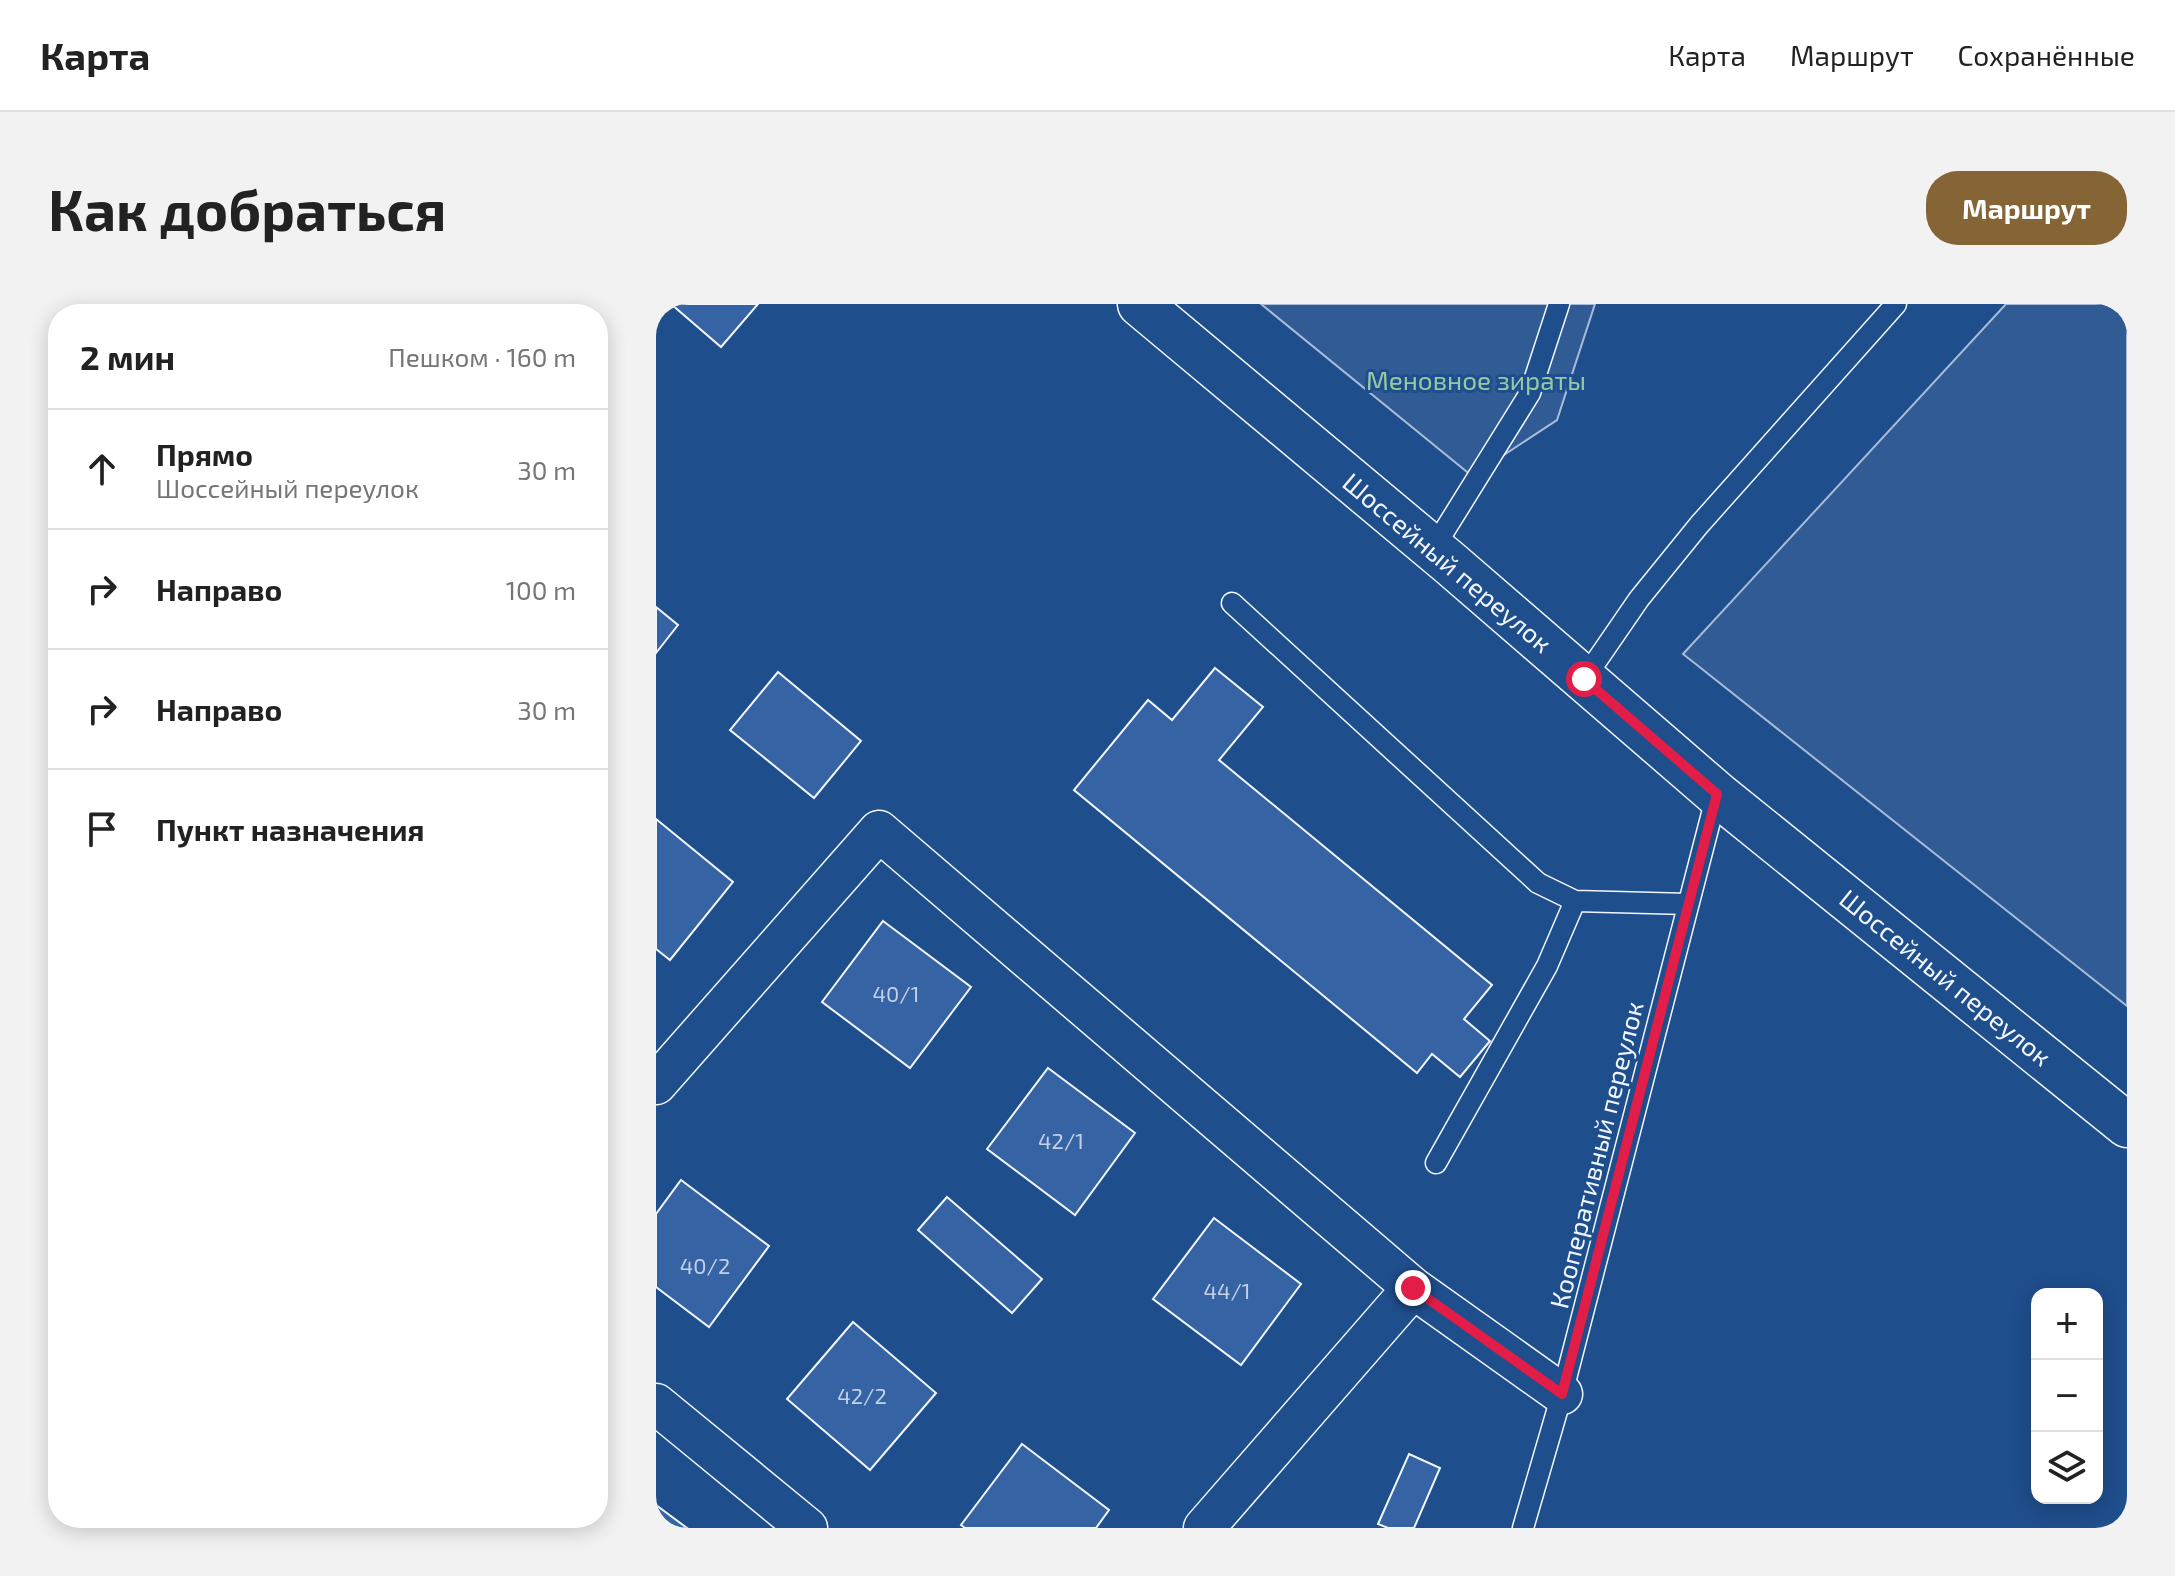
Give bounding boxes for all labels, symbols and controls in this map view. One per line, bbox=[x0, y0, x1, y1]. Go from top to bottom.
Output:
text: Карта bbox=[40, 32, 150, 78]
text: Карта bbox=[1668, 38, 1746, 72]
text: Маршрут bbox=[1790, 38, 1914, 72]
text: Сохранённые bbox=[1958, 38, 2135, 72]
button: Маршрут bbox=[1926, 171, 2127, 245]
text: Как добраться bbox=[48, 175, 446, 242]
text: 2 мин bbox=[80, 336, 175, 377]
text: Пешком · 160 m bbox=[388, 341, 576, 372]
park label: Меновное зираты bbox=[1366, 364, 1586, 395]
text: Прямо bbox=[156, 436, 253, 472]
icon: ahead bbox=[80, 447, 124, 491]
text: 30 m bbox=[517, 454, 576, 485]
street label: Шоссейный переулок bbox=[1337, 465, 1559, 659]
text: Шоссейный переулок bbox=[156, 472, 419, 503]
icon: right bbox=[80, 567, 124, 611]
text: Направо bbox=[156, 571, 282, 607]
text: 100 m bbox=[506, 574, 576, 605]
route start bbox=[1566, 661, 1602, 697]
icon: right bbox=[80, 687, 124, 731]
text: Направо bbox=[156, 691, 282, 727]
text: 30 m bbox=[517, 694, 576, 725]
icon: arrive bbox=[80, 807, 124, 851]
text: Пункт назначения bbox=[156, 811, 424, 847]
street label: Шоссейный переулок bbox=[1833, 882, 2058, 1072]
house number: 40/1 bbox=[873, 980, 919, 1006]
street label: Кооперативный переулок bbox=[1542, 998, 1650, 1312]
house number: 42/1 bbox=[1038, 1127, 1084, 1153]
house number: 40/2 bbox=[680, 1252, 730, 1278]
route end bbox=[1395, 1270, 1431, 1306]
house number: 44/1 bbox=[1203, 1277, 1251, 1303]
map controls bbox=[2031, 1288, 2103, 1504]
button: + bbox=[2031, 1288, 2103, 1360]
button: − bbox=[2031, 1360, 2103, 1432]
house number: 42/2 bbox=[837, 1382, 887, 1408]
button: layers bbox=[2031, 1432, 2103, 1504]

